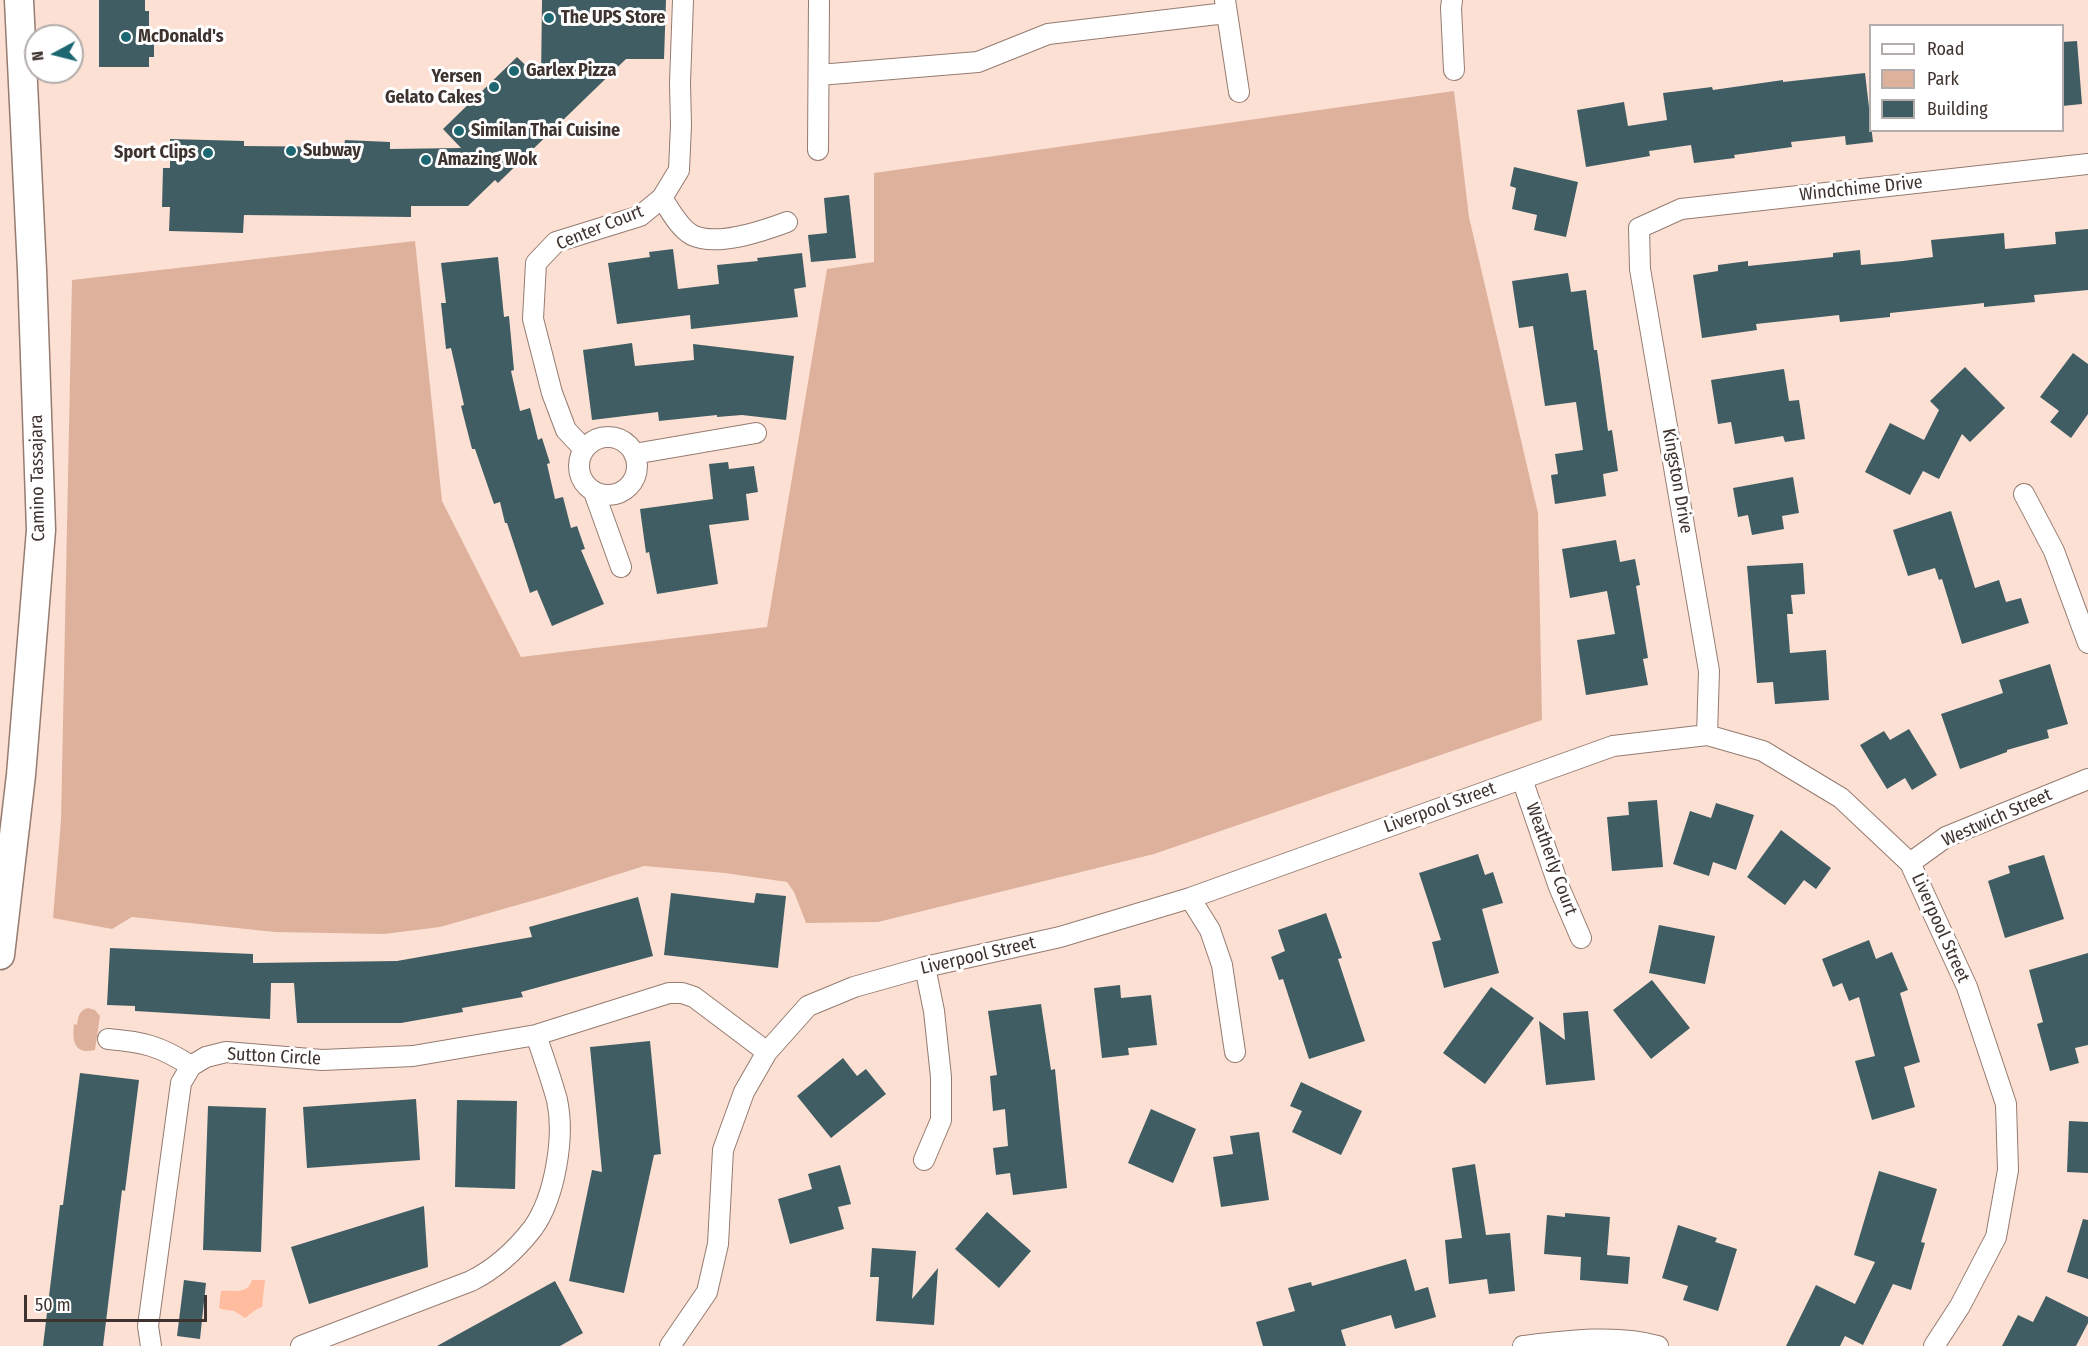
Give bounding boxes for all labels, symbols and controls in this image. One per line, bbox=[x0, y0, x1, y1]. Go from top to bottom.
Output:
place label: The UPS Store bbox=[561, 7, 665, 29]
marker: The UPS Store bbox=[542, 11, 556, 25]
north arrow bbox=[24, 24, 84, 84]
legend bbox=[1869, 24, 2064, 132]
place label: McDonald's bbox=[138, 26, 224, 48]
marker: McDonald's bbox=[119, 30, 133, 44]
text: Road bbox=[1927, 38, 1964, 60]
text: N bbox=[28, 50, 48, 62]
place label: Garlex Pizza bbox=[526, 60, 616, 82]
marker: Garlex Pizza bbox=[507, 64, 521, 78]
place label: Yersen Gelato Cakes bbox=[385, 66, 482, 109]
text: Park bbox=[1927, 68, 1959, 90]
marker: Yersen Gelato Cakes bbox=[487, 80, 501, 94]
text: Building bbox=[1927, 98, 1988, 120]
place label: Similan Thai Cuisine bbox=[471, 120, 620, 142]
marker: Similan Thai Cuisine bbox=[452, 124, 466, 138]
place label: Subway bbox=[303, 140, 361, 162]
place label: Sport Clips bbox=[114, 142, 196, 164]
marker: Subway bbox=[284, 144, 298, 158]
marker: Sport Clips bbox=[201, 146, 215, 160]
place label: Amazing Wok bbox=[438, 149, 537, 171]
marker: Amazing Wok bbox=[419, 153, 433, 167]
street label: Windchime Drive bbox=[1798, 172, 1924, 206]
street label: Center Court bbox=[553, 201, 647, 255]
street label: Camino Tassajara bbox=[26, 414, 50, 542]
street label: Kingston Drive bbox=[1657, 427, 1697, 535]
street label: Liverpool Street bbox=[1381, 778, 1499, 838]
street label: Westwich Street bbox=[1939, 784, 2055, 852]
street label: Weatherly Court bbox=[1521, 800, 1581, 918]
street label: Liverpool Street bbox=[1906, 870, 1974, 986]
street label: Liverpool Street bbox=[918, 932, 1038, 980]
street label: Sutton Circle bbox=[227, 1044, 321, 1070]
scale bar bbox=[27, 1283, 210, 1321]
text: 50 m bbox=[35, 1294, 71, 1316]

